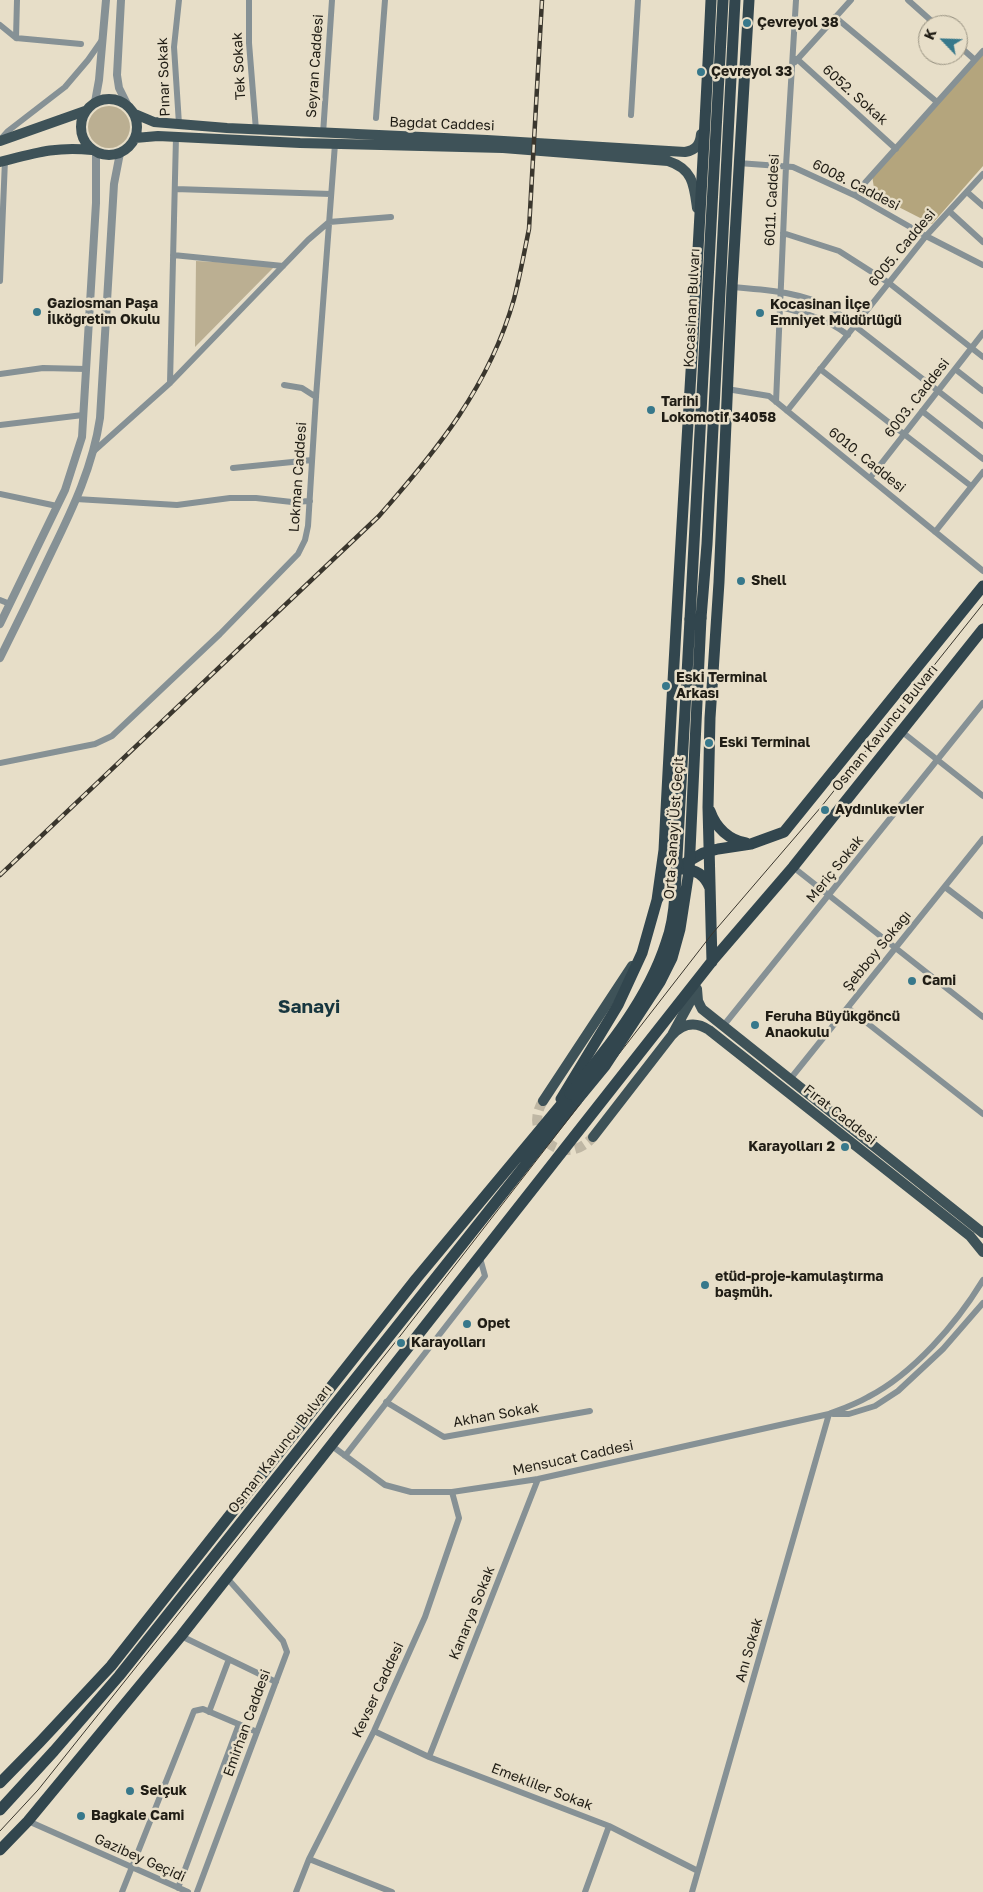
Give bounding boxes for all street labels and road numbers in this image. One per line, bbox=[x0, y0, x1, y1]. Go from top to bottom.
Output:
street label: Seyran Caddesi bbox=[303, 14, 327, 118]
street label: Tek Sokak bbox=[229, 32, 249, 100]
street label: Pınar Sokak bbox=[154, 37, 174, 117]
street label: 6052. Sokak bbox=[819, 61, 891, 129]
street label: Bağdat Caddesi bbox=[389, 114, 495, 134]
street label: 6011. Caddesi bbox=[761, 153, 783, 247]
street label: 6008. Caddesi bbox=[809, 156, 903, 214]
street label: 6005. Caddesi bbox=[865, 206, 939, 290]
street label: Kocasinan Bulvarı bbox=[680, 248, 704, 368]
street label: 6003. Caddesi bbox=[881, 355, 953, 441]
street label: Lokman Caddesi bbox=[286, 421, 310, 533]
street label: 6010. Caddesi bbox=[825, 424, 909, 496]
street label: Osman Kavuncu Bulvarı bbox=[829, 661, 941, 795]
street label: Orta Sanayi Üst Geçit bbox=[661, 756, 687, 900]
street label: Meriç Sokak bbox=[803, 832, 867, 906]
street label: Şebboy Sokağı bbox=[839, 907, 915, 995]
street label: Fırat Caddesi bbox=[800, 1081, 880, 1149]
street label: Osman Kavuncu Bulvarı bbox=[225, 1381, 335, 1517]
street label: Akhan Sokak bbox=[452, 1399, 540, 1431]
street label: Mensucat Caddesi bbox=[511, 1437, 635, 1479]
street label: Kanarya Sokak bbox=[446, 1564, 498, 1662]
street label: Anı Sokak bbox=[732, 1616, 766, 1684]
street label: Kevser Caddesi bbox=[349, 1640, 407, 1740]
street label: Emirhan Caddesi bbox=[220, 1667, 274, 1779]
street label: Emekliler Sokak bbox=[489, 1760, 595, 1814]
street label: Gazibey Geçidi bbox=[92, 1830, 188, 1886]

